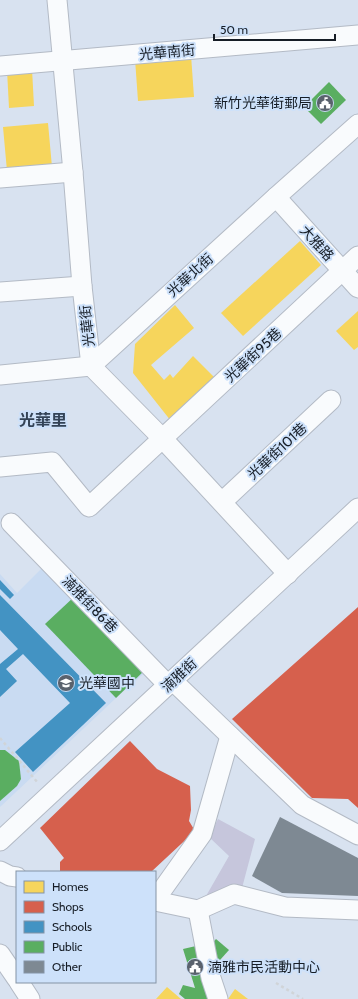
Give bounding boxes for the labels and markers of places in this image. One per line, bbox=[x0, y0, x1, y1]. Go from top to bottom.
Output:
public building icon: 新竹光華街郵局 bbox=[315, 93, 335, 113]
place label: 新竹光華街郵局 bbox=[214, 94, 312, 112]
school or university icon: 光華國中 bbox=[56, 673, 76, 693]
place label: 光華國中 bbox=[79, 674, 135, 692]
public building icon: 湳雅市民活動中心 bbox=[185, 957, 205, 977]
place label: 湳雅市民活動中心 bbox=[208, 958, 320, 976]

